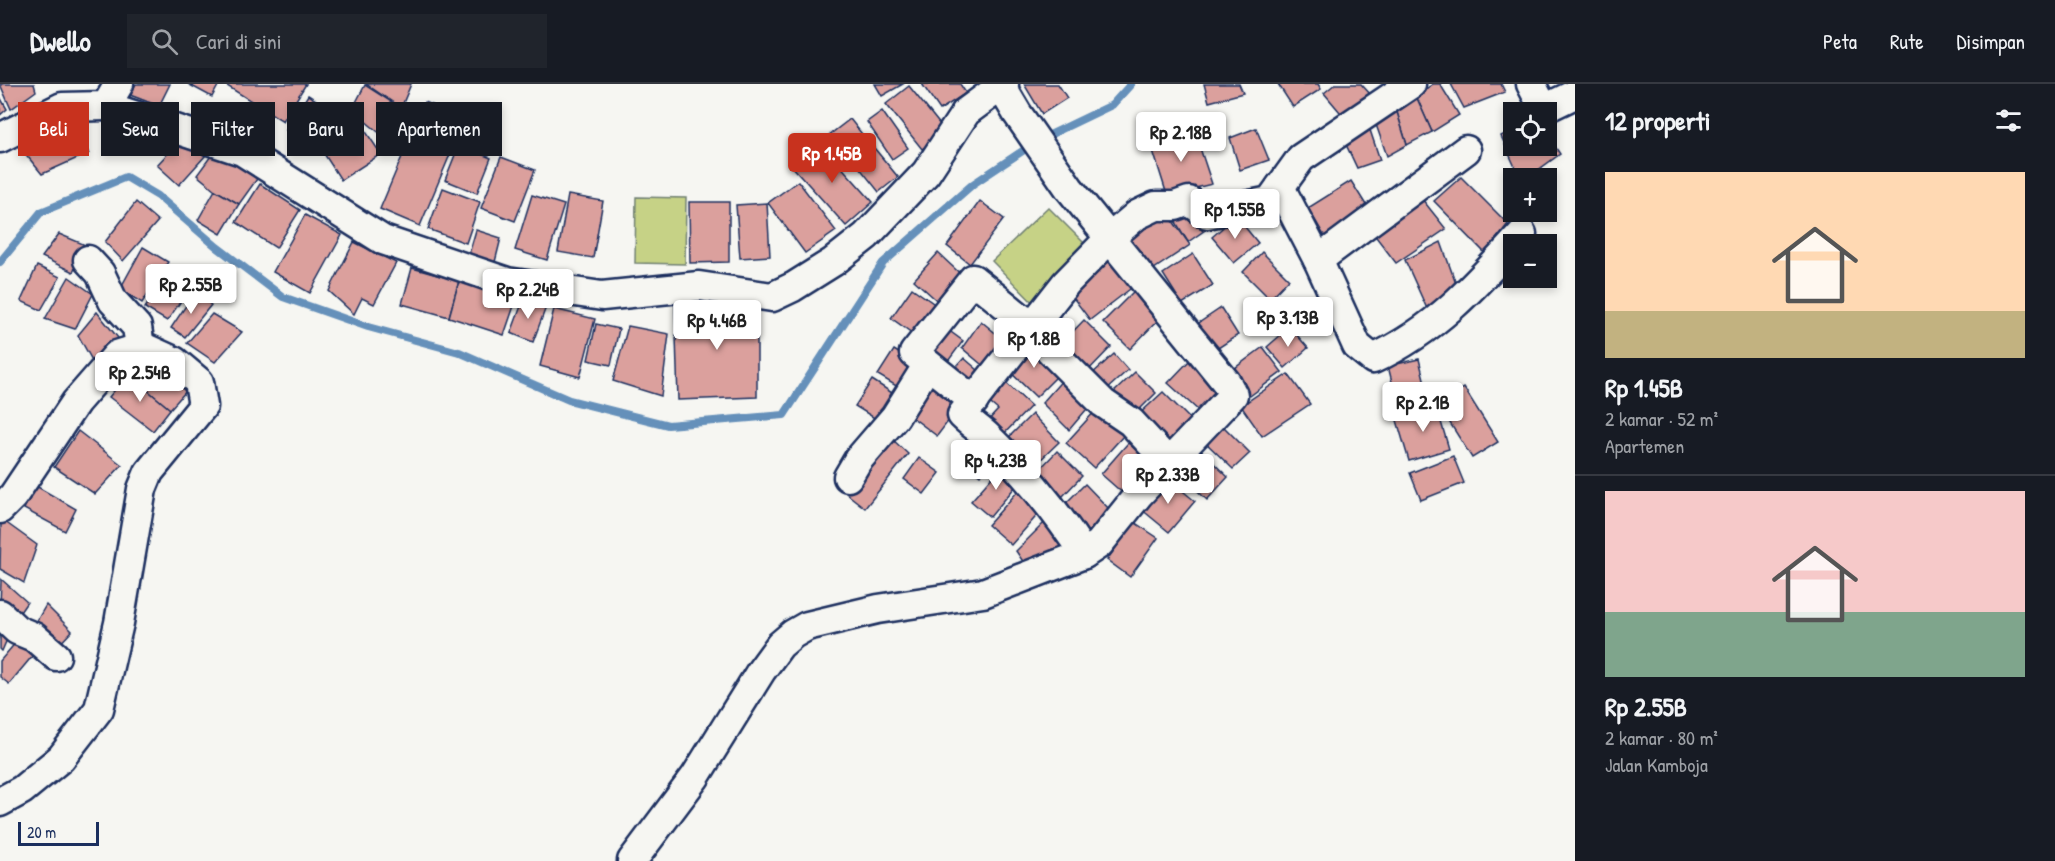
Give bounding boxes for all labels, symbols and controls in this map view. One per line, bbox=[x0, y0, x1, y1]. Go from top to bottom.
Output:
search box bbox=[127, 14, 547, 68]
text: Dwello bbox=[30, 22, 91, 60]
icon: search bbox=[148, 25, 181, 58]
text: Cari di sini bbox=[196, 26, 282, 56]
text: Peta bbox=[1823, 27, 1857, 56]
text: Rute bbox=[1890, 27, 1924, 56]
text: Disimpan bbox=[1957, 27, 2025, 56]
chip: Beli bbox=[18, 102, 89, 156]
chip: Sewa bbox=[101, 102, 179, 156]
chip: Filter bbox=[191, 102, 275, 156]
chip: Baru bbox=[287, 102, 364, 156]
chip: Apartemen bbox=[376, 102, 502, 156]
map controls bbox=[1503, 102, 1557, 288]
button: locate bbox=[1503, 102, 1557, 156]
text: 12 properti bbox=[1605, 103, 1710, 138]
icon: filters bbox=[1992, 104, 2025, 137]
pin: Rp 2.18B bbox=[1119, 112, 1243, 163]
text: Rp 2.18B bbox=[1150, 118, 1212, 145]
pin: Rp 1.45B bbox=[770, 133, 894, 184]
text: Rp 1.45B bbox=[802, 139, 862, 166]
button: + bbox=[1503, 168, 1557, 222]
pin: Rp 1.55B bbox=[1173, 189, 1297, 240]
text: Rp 1.55B bbox=[1205, 195, 1265, 222]
icon: home bbox=[1761, 211, 1869, 319]
button: − bbox=[1503, 234, 1557, 288]
pin: Rp 2.55B bbox=[129, 264, 253, 315]
pin: Rp 2.24B bbox=[466, 269, 590, 320]
text: Rp 2.55B bbox=[160, 270, 222, 297]
text: Rp 2.24B bbox=[497, 275, 559, 302]
pin: Rp 3.13B bbox=[1226, 297, 1350, 348]
pin: Rp 4.46B bbox=[655, 300, 779, 351]
text: Rp 3.13B bbox=[1257, 303, 1319, 330]
text: Rp 4.46B bbox=[687, 306, 747, 333]
pin: Rp 1.8B bbox=[979, 318, 1089, 369]
text: Rp 1.8B bbox=[1008, 324, 1060, 351]
pin: Rp 2.54B bbox=[78, 352, 202, 403]
text: Rp 2.54B bbox=[109, 358, 171, 385]
text: Rp 1.45B bbox=[1605, 370, 1683, 405]
pin: Rp 2.1B bbox=[1368, 382, 1478, 433]
text: Rp 2.1B bbox=[1396, 388, 1450, 415]
text: 2 kamar · 52 m² bbox=[1605, 405, 1718, 432]
text: Apartemen bbox=[1605, 432, 1684, 459]
pin: Rp 4.23B bbox=[934, 440, 1058, 491]
text: Rp 4.23B bbox=[965, 446, 1027, 473]
pin: Rp 2.33B bbox=[1106, 454, 1230, 505]
text: Rp 2.33B bbox=[1136, 460, 1200, 487]
icon: home bbox=[1761, 530, 1869, 638]
text: Rp 2.55B bbox=[1605, 689, 1687, 724]
text: 2 kamar · 80 m² bbox=[1605, 724, 1718, 751]
text: Jalan Kamboja bbox=[1605, 751, 1708, 778]
scale bar bbox=[18, 819, 99, 846]
text: 20 m bbox=[27, 821, 56, 843]

